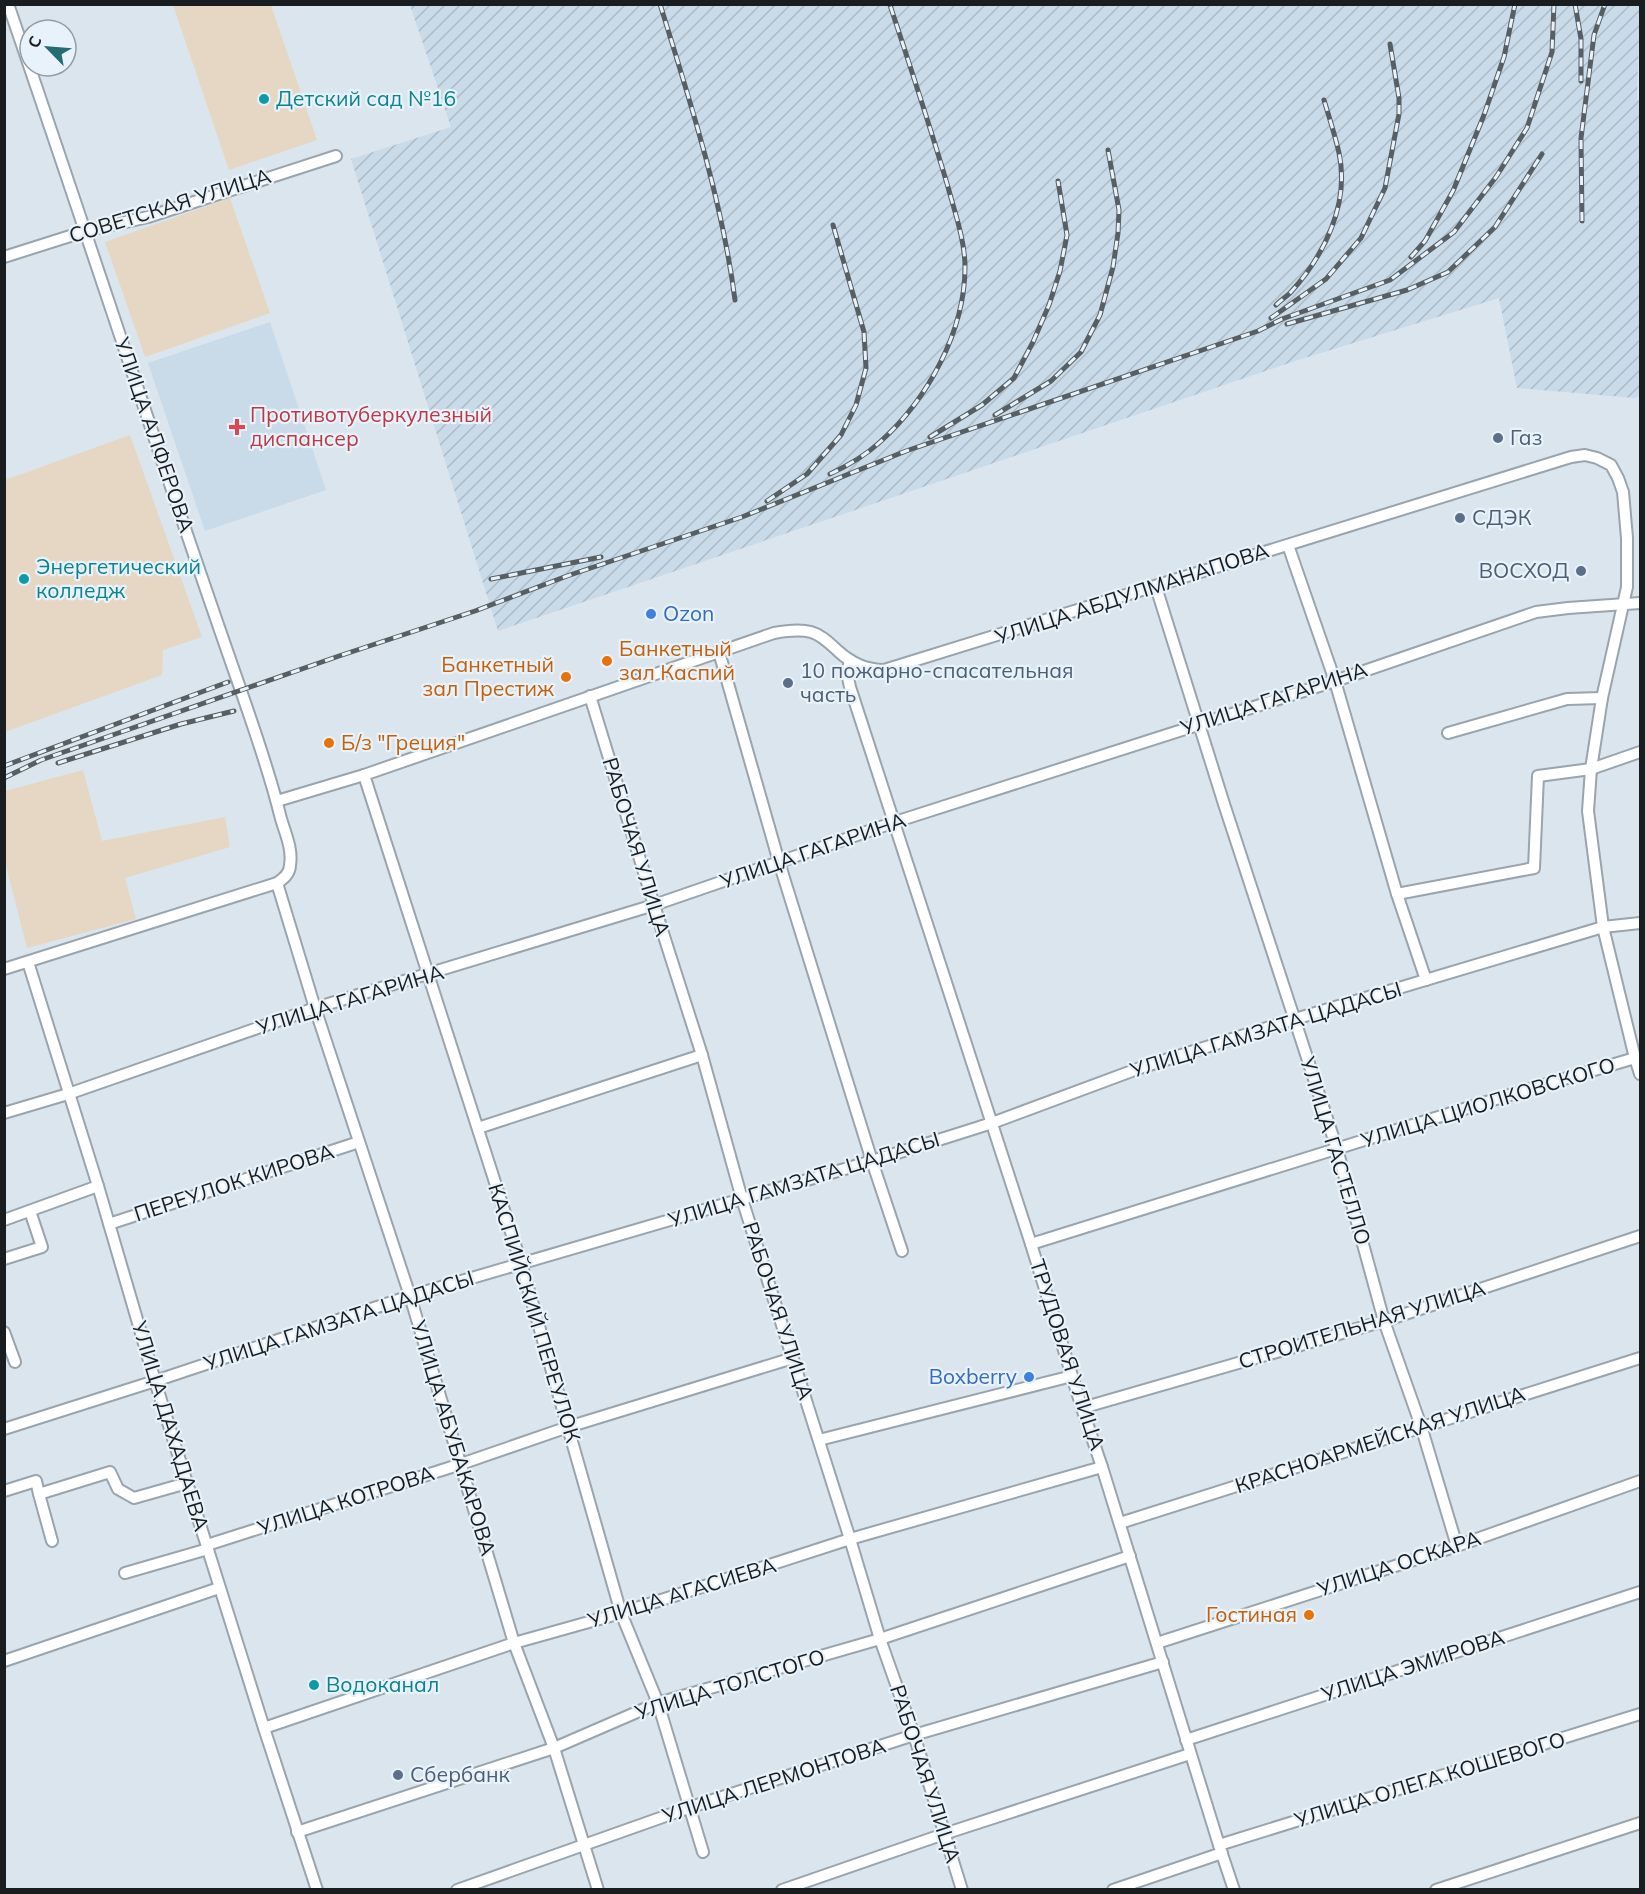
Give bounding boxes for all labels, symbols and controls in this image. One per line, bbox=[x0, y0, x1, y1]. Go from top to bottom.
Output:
north arrow bbox=[18, 18, 78, 78]
text: С bbox=[23, 32, 46, 51]
place label: Детский сад №16 bbox=[276, 85, 456, 111]
marker: Детский сад №16 bbox=[257, 92, 271, 106]
street label: СОВЕТСКАЯ УЛИЦА bbox=[66, 162, 274, 248]
street label: УЛИЦА АЛФЕРОВА bbox=[109, 333, 201, 536]
place label: Противотуберкулезный диспансер bbox=[250, 401, 492, 451]
marker: Противотуберкулезный диспансер bbox=[228, 418, 246, 436]
place label: Газ bbox=[1510, 424, 1542, 450]
marker: Газ bbox=[1491, 431, 1505, 445]
place label: СДЭК bbox=[1472, 504, 1532, 530]
marker: СДЭК bbox=[1453, 511, 1467, 525]
street label: УЛИЦА АБДУЛМАНАПОВА bbox=[991, 536, 1272, 650]
place label: Энергетический колледж bbox=[36, 553, 201, 603]
place label: ВОСХОД bbox=[1479, 557, 1569, 583]
marker: ВОСХОД bbox=[1574, 564, 1588, 578]
marker: Энергетический колледж bbox=[17, 572, 31, 586]
place label: Ozon bbox=[663, 600, 714, 626]
marker: Ozon bbox=[644, 607, 658, 621]
place label: Банкетный зал Каспий bbox=[619, 635, 735, 685]
place label: Банкетный зал Престиж bbox=[423, 651, 554, 701]
marker: Банкетный зал Каспий bbox=[600, 654, 614, 668]
street label: УЛИЦА ГАГАРИНА bbox=[1176, 655, 1371, 741]
place label: 10 пожарно-спасательная часть bbox=[800, 657, 1074, 707]
marker: Банкетный зал Престиж bbox=[559, 670, 573, 684]
marker: 10 пожарно-спасательная часть bbox=[781, 676, 795, 690]
place label: Б/з "Греция" bbox=[341, 729, 465, 755]
marker: Б/з "Греция" bbox=[322, 736, 336, 750]
street label: РАБОЧАЯ УЛИЦА bbox=[597, 754, 677, 940]
street label: УЛИЦА ГАГАРИНА bbox=[715, 806, 910, 894]
street label: УЛИЦА ГАГАРИНА bbox=[252, 958, 447, 1040]
street label: УЛИЦА ГАМЗАТА ЦАДАСЫ bbox=[1126, 975, 1405, 1083]
street label: УЛИЦА ЦИОЛКОВСКОГО bbox=[1357, 1051, 1618, 1153]
street label: УЛИЦА ГАСТЕЛЛО bbox=[1295, 1052, 1377, 1248]
street label: УЛИЦА ГАМЗАТА ЦАДАСЫ bbox=[664, 1125, 943, 1233]
street label: ПЕРЕУЛОК КИРОВА bbox=[131, 1137, 337, 1227]
street label: КАСПИЙСКИЙ ПЕРЕУЛОК bbox=[483, 1180, 587, 1446]
street label: РАБОЧАЯ УЛИЦА bbox=[738, 1218, 820, 1404]
street label: ТРУДОВАЯ УЛИЦА bbox=[1025, 1256, 1111, 1454]
street label: УЛИЦА ГАМЗАТА ЦАДАСЫ bbox=[199, 1264, 477, 1376]
street label: СТРОИТЕЛЬНАЯ УЛИЦА bbox=[1235, 1274, 1489, 1374]
street label: УЛИЦА АБУБАКАРОВА bbox=[405, 1316, 502, 1559]
street label: УЛИЦА ДАХАДАЕВА bbox=[126, 1317, 215, 1534]
place label: Boxberry bbox=[929, 1363, 1017, 1389]
marker: Boxberry bbox=[1022, 1370, 1036, 1384]
street label: КРАСНОАРМЕЙСКАЯ УЛИЦА bbox=[1231, 1380, 1529, 1498]
street label: УЛИЦА КОТРОВА bbox=[253, 1459, 438, 1541]
street label: УЛИЦА ОСКАРА bbox=[1313, 1524, 1484, 1602]
street label: УЛИЦА АГАСИЕВА bbox=[583, 1551, 780, 1633]
place label: Гостиная bbox=[1206, 1601, 1297, 1627]
marker: Гостиная bbox=[1302, 1608, 1316, 1622]
street label: УЛИЦА ЭМИРОВА bbox=[1317, 1623, 1508, 1707]
street label: УЛИЦА ТОЛСТОГО bbox=[631, 1643, 828, 1726]
place label: Водоканал bbox=[326, 1671, 439, 1697]
marker: Водоканал bbox=[307, 1678, 321, 1692]
street label: РАБОЧАЯ УЛИЦА bbox=[885, 1681, 967, 1867]
street label: УЛИЦА ОЛЕГА КОШЕВОГО bbox=[1290, 1725, 1568, 1833]
street label: УЛИЦА ЛЕРМОНТОВА bbox=[658, 1731, 889, 1829]
place label: Сбербанк bbox=[410, 1761, 511, 1787]
marker: Сбербанк bbox=[391, 1768, 405, 1782]

